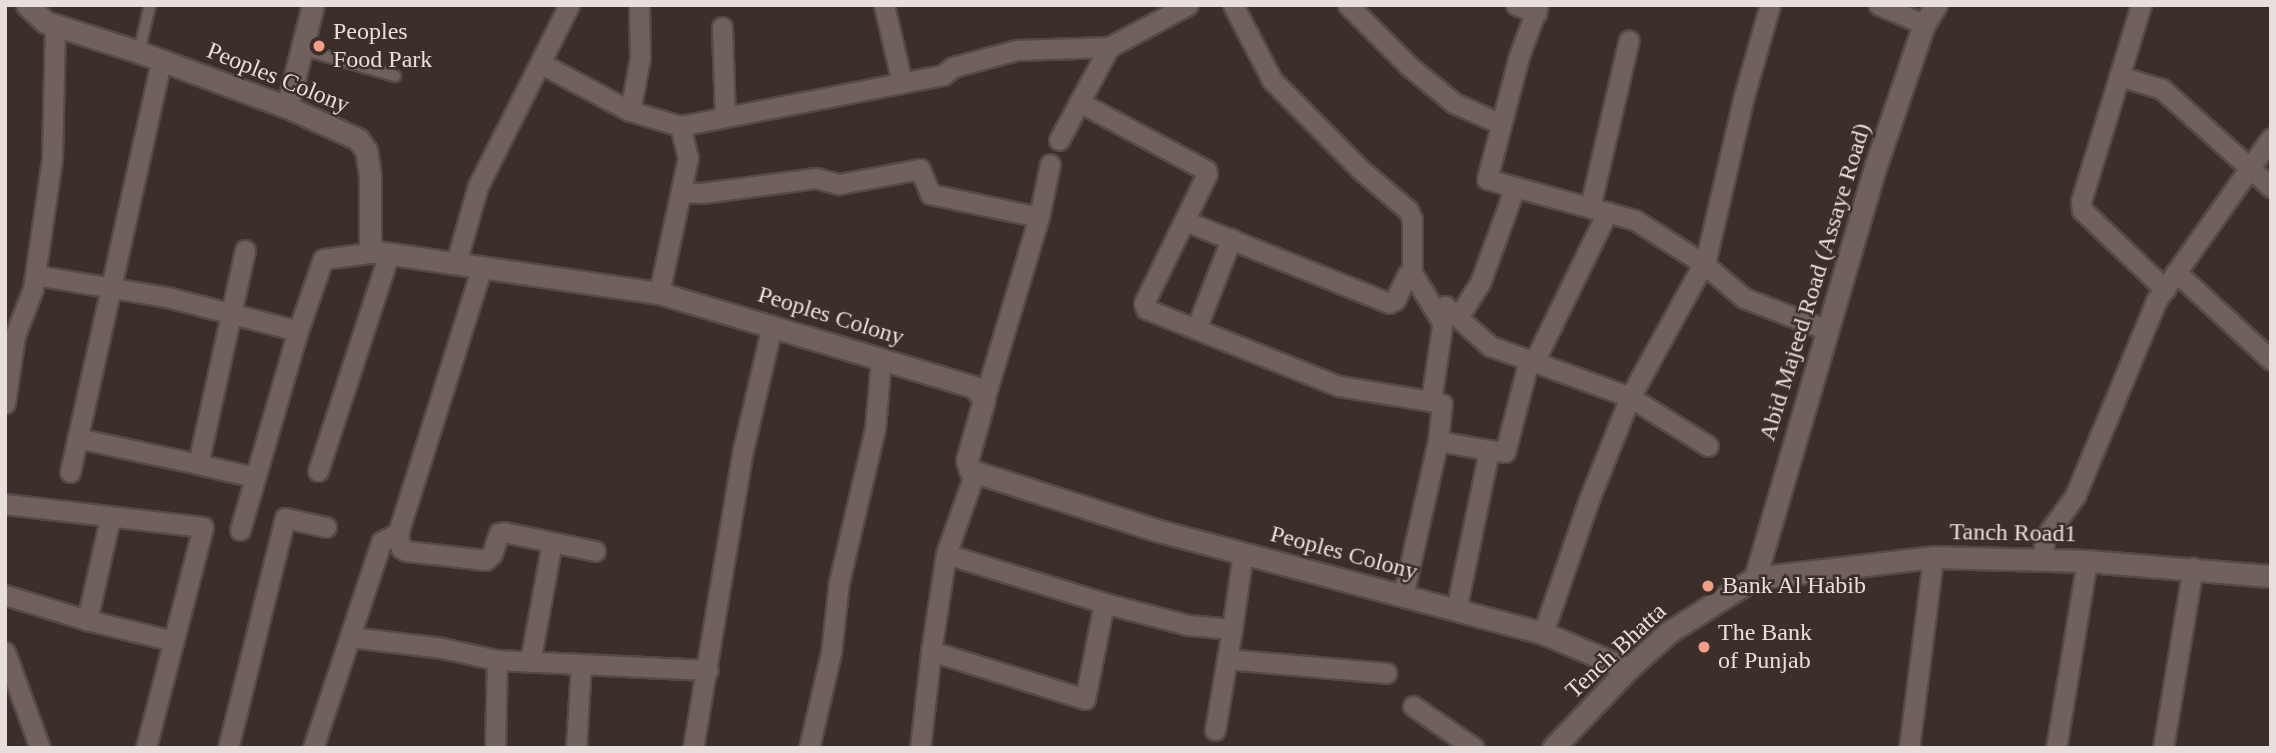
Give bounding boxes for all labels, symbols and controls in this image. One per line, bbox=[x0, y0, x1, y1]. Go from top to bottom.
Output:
place label: Peoples Food Park bbox=[333, 18, 432, 74]
street label: Peoples Colony bbox=[202, 36, 354, 120]
marker: Peoples Food Park bbox=[311, 38, 327, 54]
street label: Abid Majeed Road (Assaye Road) bbox=[1753, 120, 1877, 444]
street label: Peoples Colony bbox=[754, 280, 908, 352]
street label: Tanch Road1 bbox=[1949, 517, 2077, 549]
street label: Peoples Colony bbox=[1267, 520, 1421, 586]
place label: Bank Al Habib bbox=[1722, 572, 1867, 600]
marker: Bank Al Habib bbox=[1700, 578, 1716, 594]
street label: Tench Bhatta bbox=[1560, 597, 1672, 705]
place label: The Bank of Punjab bbox=[1718, 619, 1812, 675]
marker: The Bank of Punjab bbox=[1696, 639, 1712, 655]

